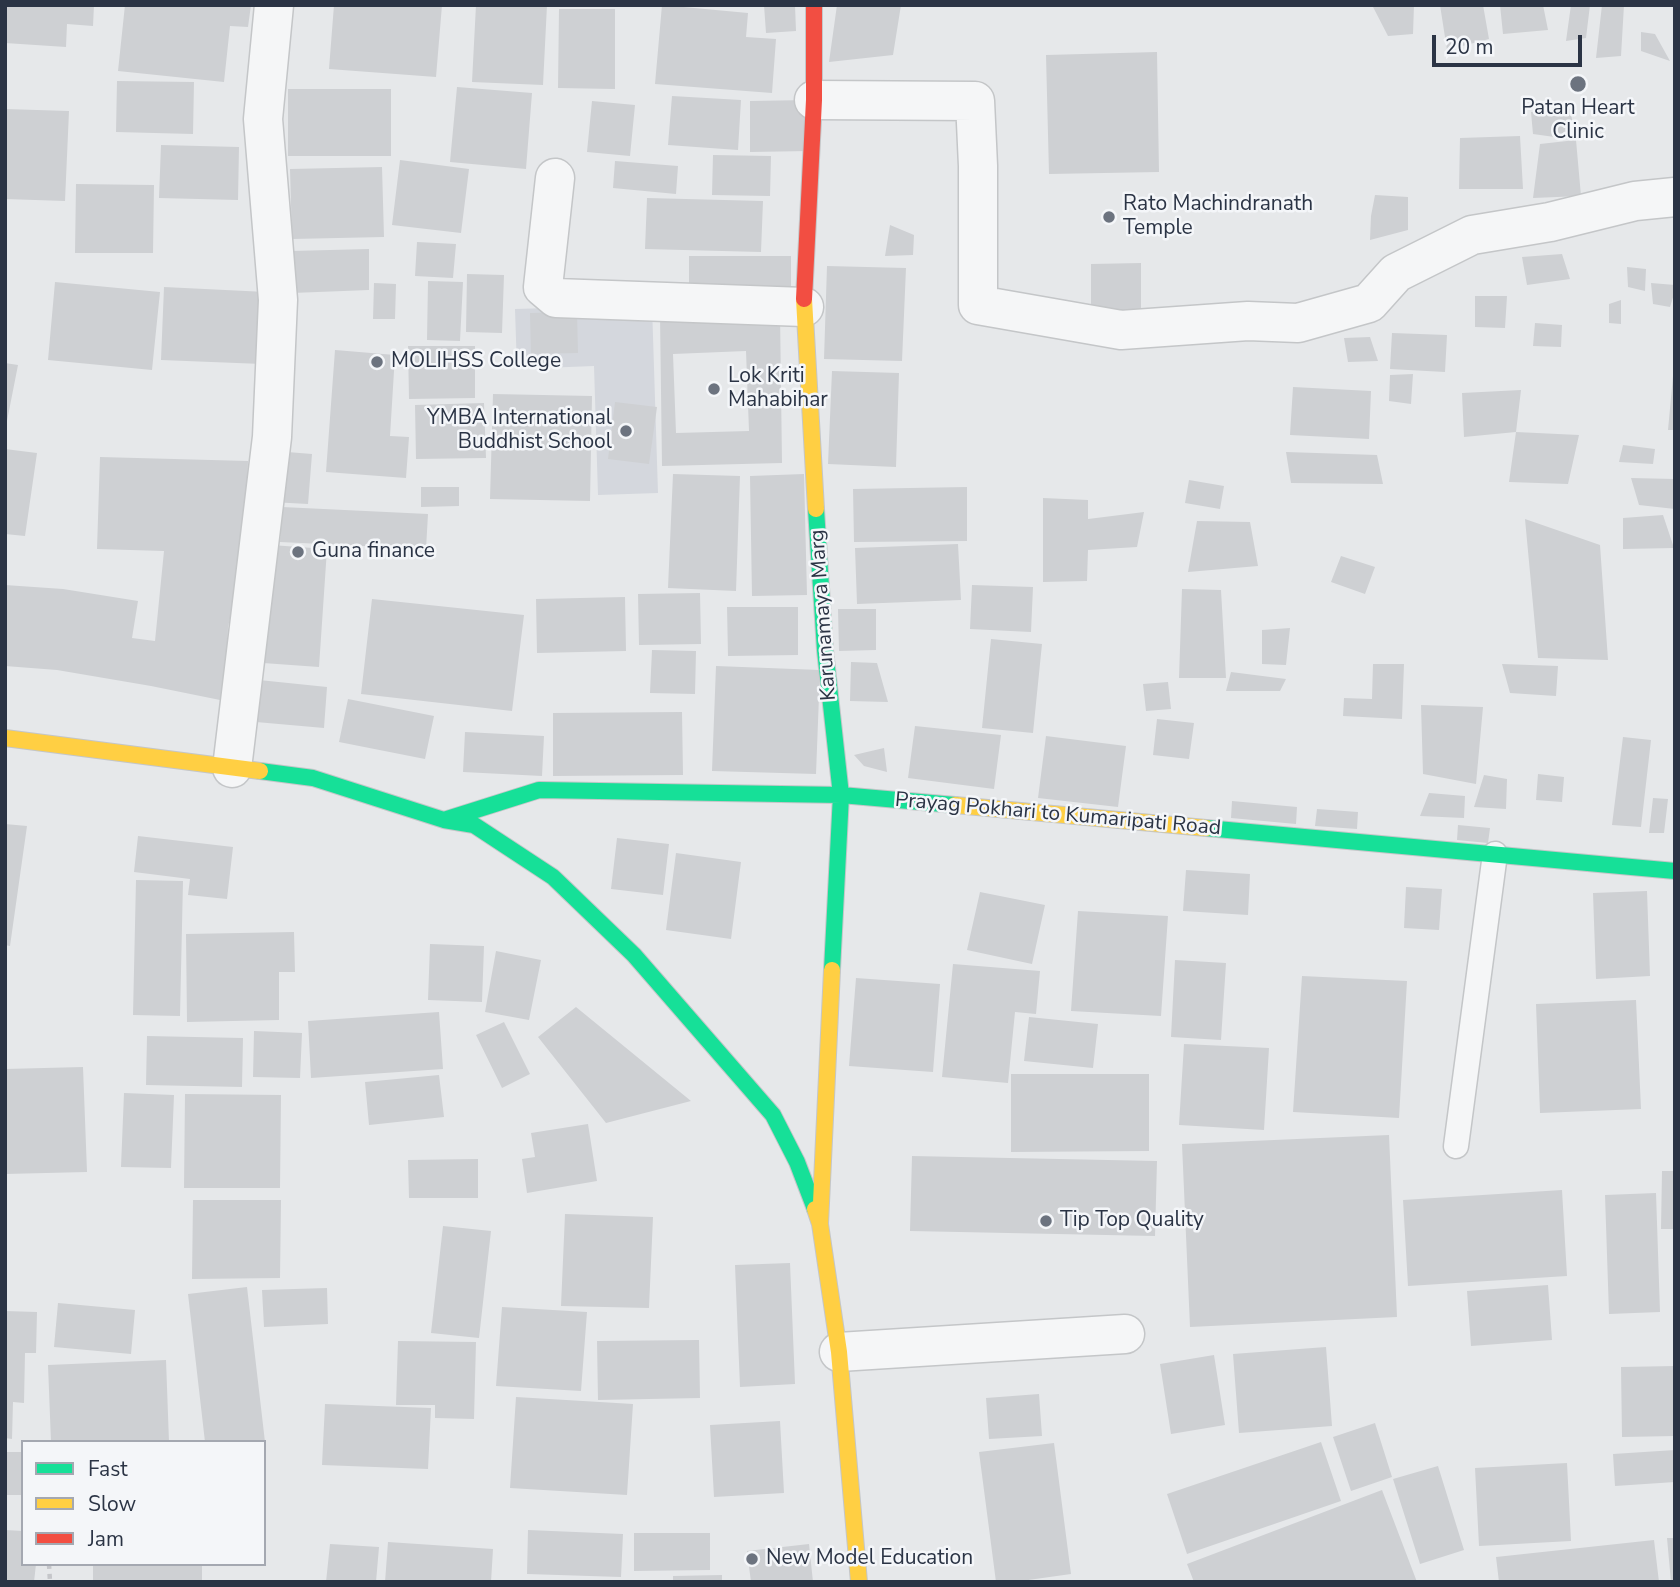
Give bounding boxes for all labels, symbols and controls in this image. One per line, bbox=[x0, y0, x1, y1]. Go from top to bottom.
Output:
scale bar bbox=[1435, 21, 1586, 65]
text: 20 m bbox=[1445, 33, 1494, 61]
marker: Patan Heart Clinic bbox=[1568, 74, 1588, 94]
place label: Patan Heart Clinic bbox=[1521, 96, 1635, 146]
place label: Rato Machindranath Temple bbox=[1123, 192, 1313, 242]
marker: Rato Machindranath Temple bbox=[1101, 209, 1117, 225]
place label: MOLIHSS College bbox=[391, 349, 561, 375]
marker: MOLIHSS College bbox=[369, 354, 385, 370]
place label: Lok Kriti Mahabihar bbox=[728, 364, 828, 414]
marker: Lok Kriti Mahabihar bbox=[706, 381, 722, 397]
place label: YMBA International Buddhist School bbox=[427, 406, 612, 456]
marker: YMBA International Buddhist School bbox=[618, 423, 634, 439]
street label: Karunamaya Marg bbox=[805, 529, 843, 701]
place label: Guna finance bbox=[312, 539, 435, 565]
marker: Guna finance bbox=[290, 544, 306, 560]
street label: Prayag Pokhari to Kumaripati Road bbox=[894, 788, 1222, 842]
place label: Tip Top Quality bbox=[1060, 1208, 1204, 1234]
marker: Tip Top Quality bbox=[1038, 1213, 1054, 1229]
legend bbox=[21, 1440, 266, 1566]
text: Fast bbox=[88, 1455, 128, 1483]
text: Slow bbox=[88, 1490, 136, 1518]
text: Jam bbox=[88, 1525, 124, 1553]
place label: New Model Education bbox=[766, 1546, 973, 1572]
marker: New Model Education bbox=[744, 1551, 760, 1567]

